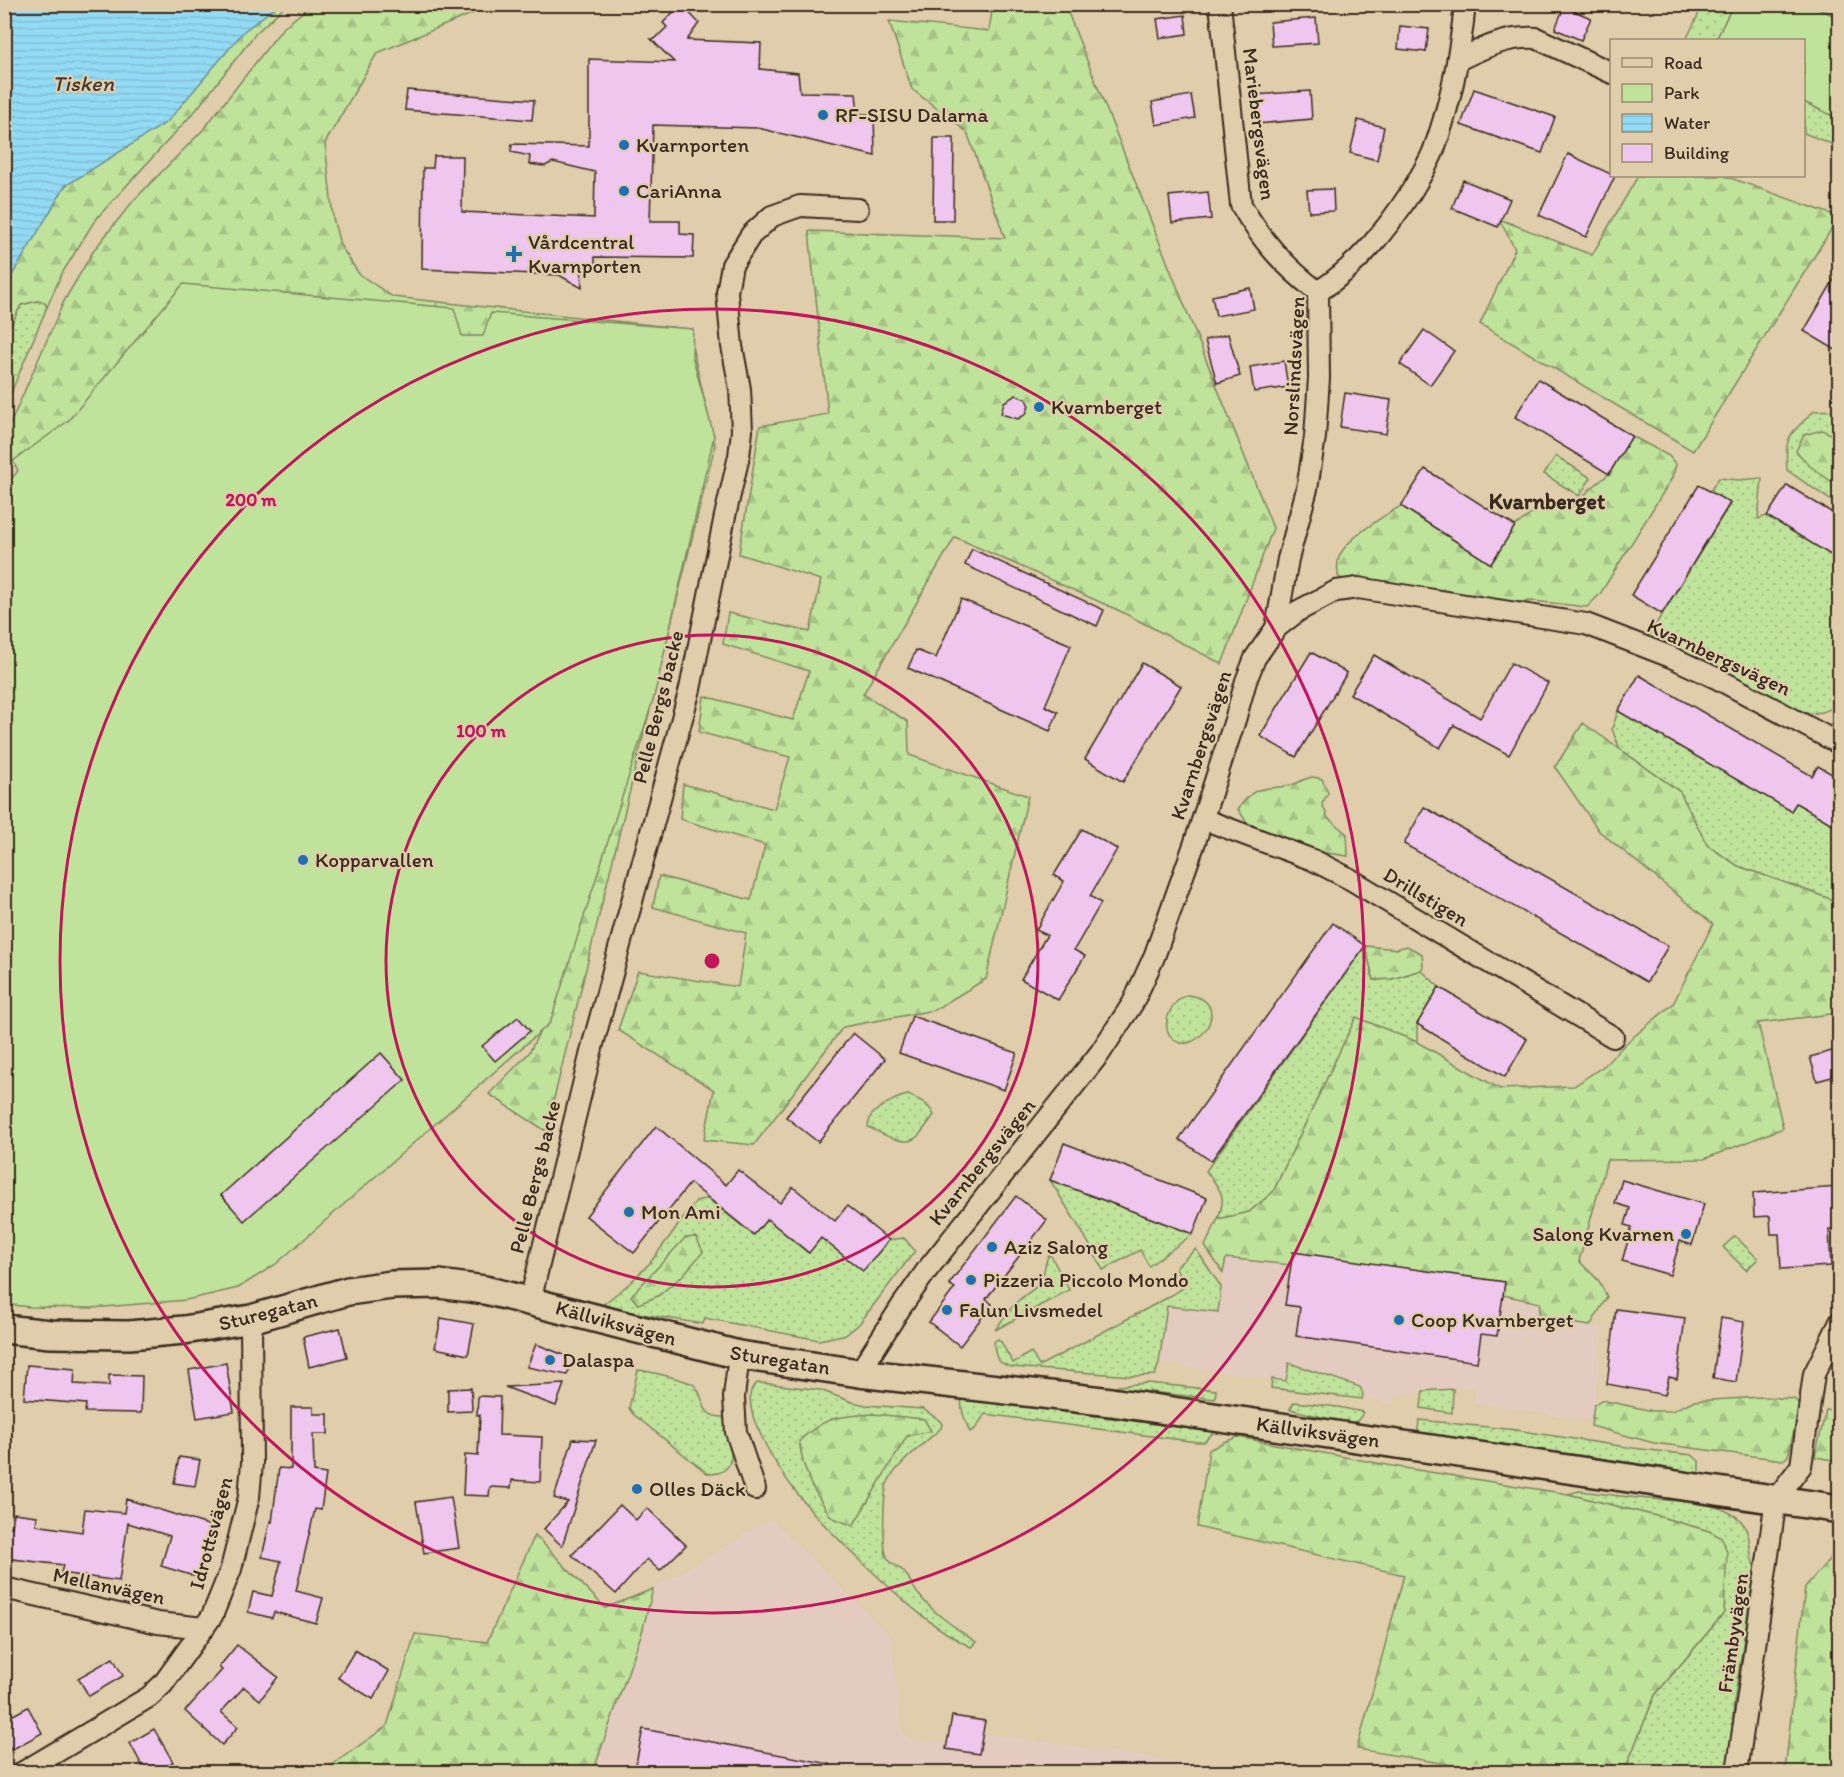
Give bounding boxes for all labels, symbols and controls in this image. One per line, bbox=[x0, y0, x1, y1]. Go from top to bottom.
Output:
legend bbox=[1610, 39, 1805, 177]
street label: Mariebergsvägen bbox=[1238, 46, 1281, 202]
text: Road bbox=[1664, 52, 1703, 74]
water label: Tisken bbox=[52, 70, 114, 97]
text: Park bbox=[1664, 82, 1699, 104]
place label: RF-SISU Dalarna bbox=[835, 102, 988, 127]
marker: RF-SISU Dalarna bbox=[816, 108, 830, 122]
text: Water bbox=[1664, 112, 1710, 134]
place label: Kvarnporten bbox=[636, 132, 749, 157]
marker: Kvarnporten bbox=[617, 138, 631, 152]
text: Building bbox=[1664, 142, 1730, 164]
place label: CariAnna bbox=[636, 178, 722, 203]
marker: CariAnna bbox=[617, 184, 631, 198]
place label: Vårdcentral Kvarnporten bbox=[528, 229, 641, 278]
marker: Vårdcentral Kvarnporten bbox=[505, 245, 523, 263]
street label: Norslindsvägen bbox=[1277, 296, 1310, 436]
place label: Kvarnberget bbox=[1051, 394, 1162, 419]
marker: Kvarnberget bbox=[1032, 400, 1046, 414]
district label: Kvarnberget bbox=[1489, 488, 1606, 515]
text: 200 m bbox=[226, 489, 277, 511]
street label: Kvarnbergsvägen bbox=[1643, 612, 1795, 701]
street label: Pelle Bergs backe bbox=[626, 628, 689, 786]
street label: Kvarnbergsvägen bbox=[1165, 667, 1237, 823]
text: 100 m bbox=[456, 720, 507, 742]
place label: Kopparvallen bbox=[315, 847, 434, 872]
marker: Kopparvallen bbox=[296, 853, 310, 867]
street label: Drillstigen bbox=[1379, 861, 1473, 932]
centre of rings bbox=[702, 951, 722, 971]
street label: Kvarnbergsvägen bbox=[923, 1093, 1040, 1230]
street label: Pelle Bergs backe bbox=[503, 1098, 566, 1256]
place label: Mon Ami bbox=[641, 1199, 721, 1224]
marker: Mon Ami bbox=[622, 1205, 636, 1219]
place label: Salong Kvarnen bbox=[1533, 1221, 1674, 1246]
marker: Salong Kvarnen bbox=[1679, 1227, 1693, 1241]
place label: Aziz Salong bbox=[1004, 1234, 1108, 1259]
marker: Aziz Salong bbox=[985, 1240, 999, 1254]
place label: Pizzeria Piccolo Mondo bbox=[983, 1267, 1189, 1292]
marker: Pizzeria Piccolo Mondo bbox=[964, 1273, 978, 1287]
street label: Sturegatan bbox=[216, 1287, 320, 1336]
street label: Källviksvägen bbox=[553, 1294, 679, 1351]
place label: Falun Livsmedel bbox=[959, 1297, 1103, 1322]
marker: Falun Livsmedel bbox=[940, 1303, 954, 1317]
place label: Coop Kvarnberget bbox=[1411, 1307, 1574, 1332]
marker: Coop Kvarnberget bbox=[1392, 1313, 1406, 1327]
street label: Sturegatan bbox=[728, 1339, 832, 1380]
place label: Dalaspa bbox=[562, 1347, 635, 1372]
marker: Dalaspa bbox=[543, 1353, 557, 1367]
street label: Källviksvägen bbox=[1255, 1410, 1381, 1453]
street label: Idrottsvägen bbox=[183, 1474, 238, 1592]
place label: Olles Däck bbox=[649, 1476, 746, 1501]
marker: Olles Däck bbox=[630, 1482, 644, 1496]
street label: Mellanvägen bbox=[51, 1561, 167, 1610]
street label: Främbyvägen bbox=[1712, 1571, 1753, 1695]

